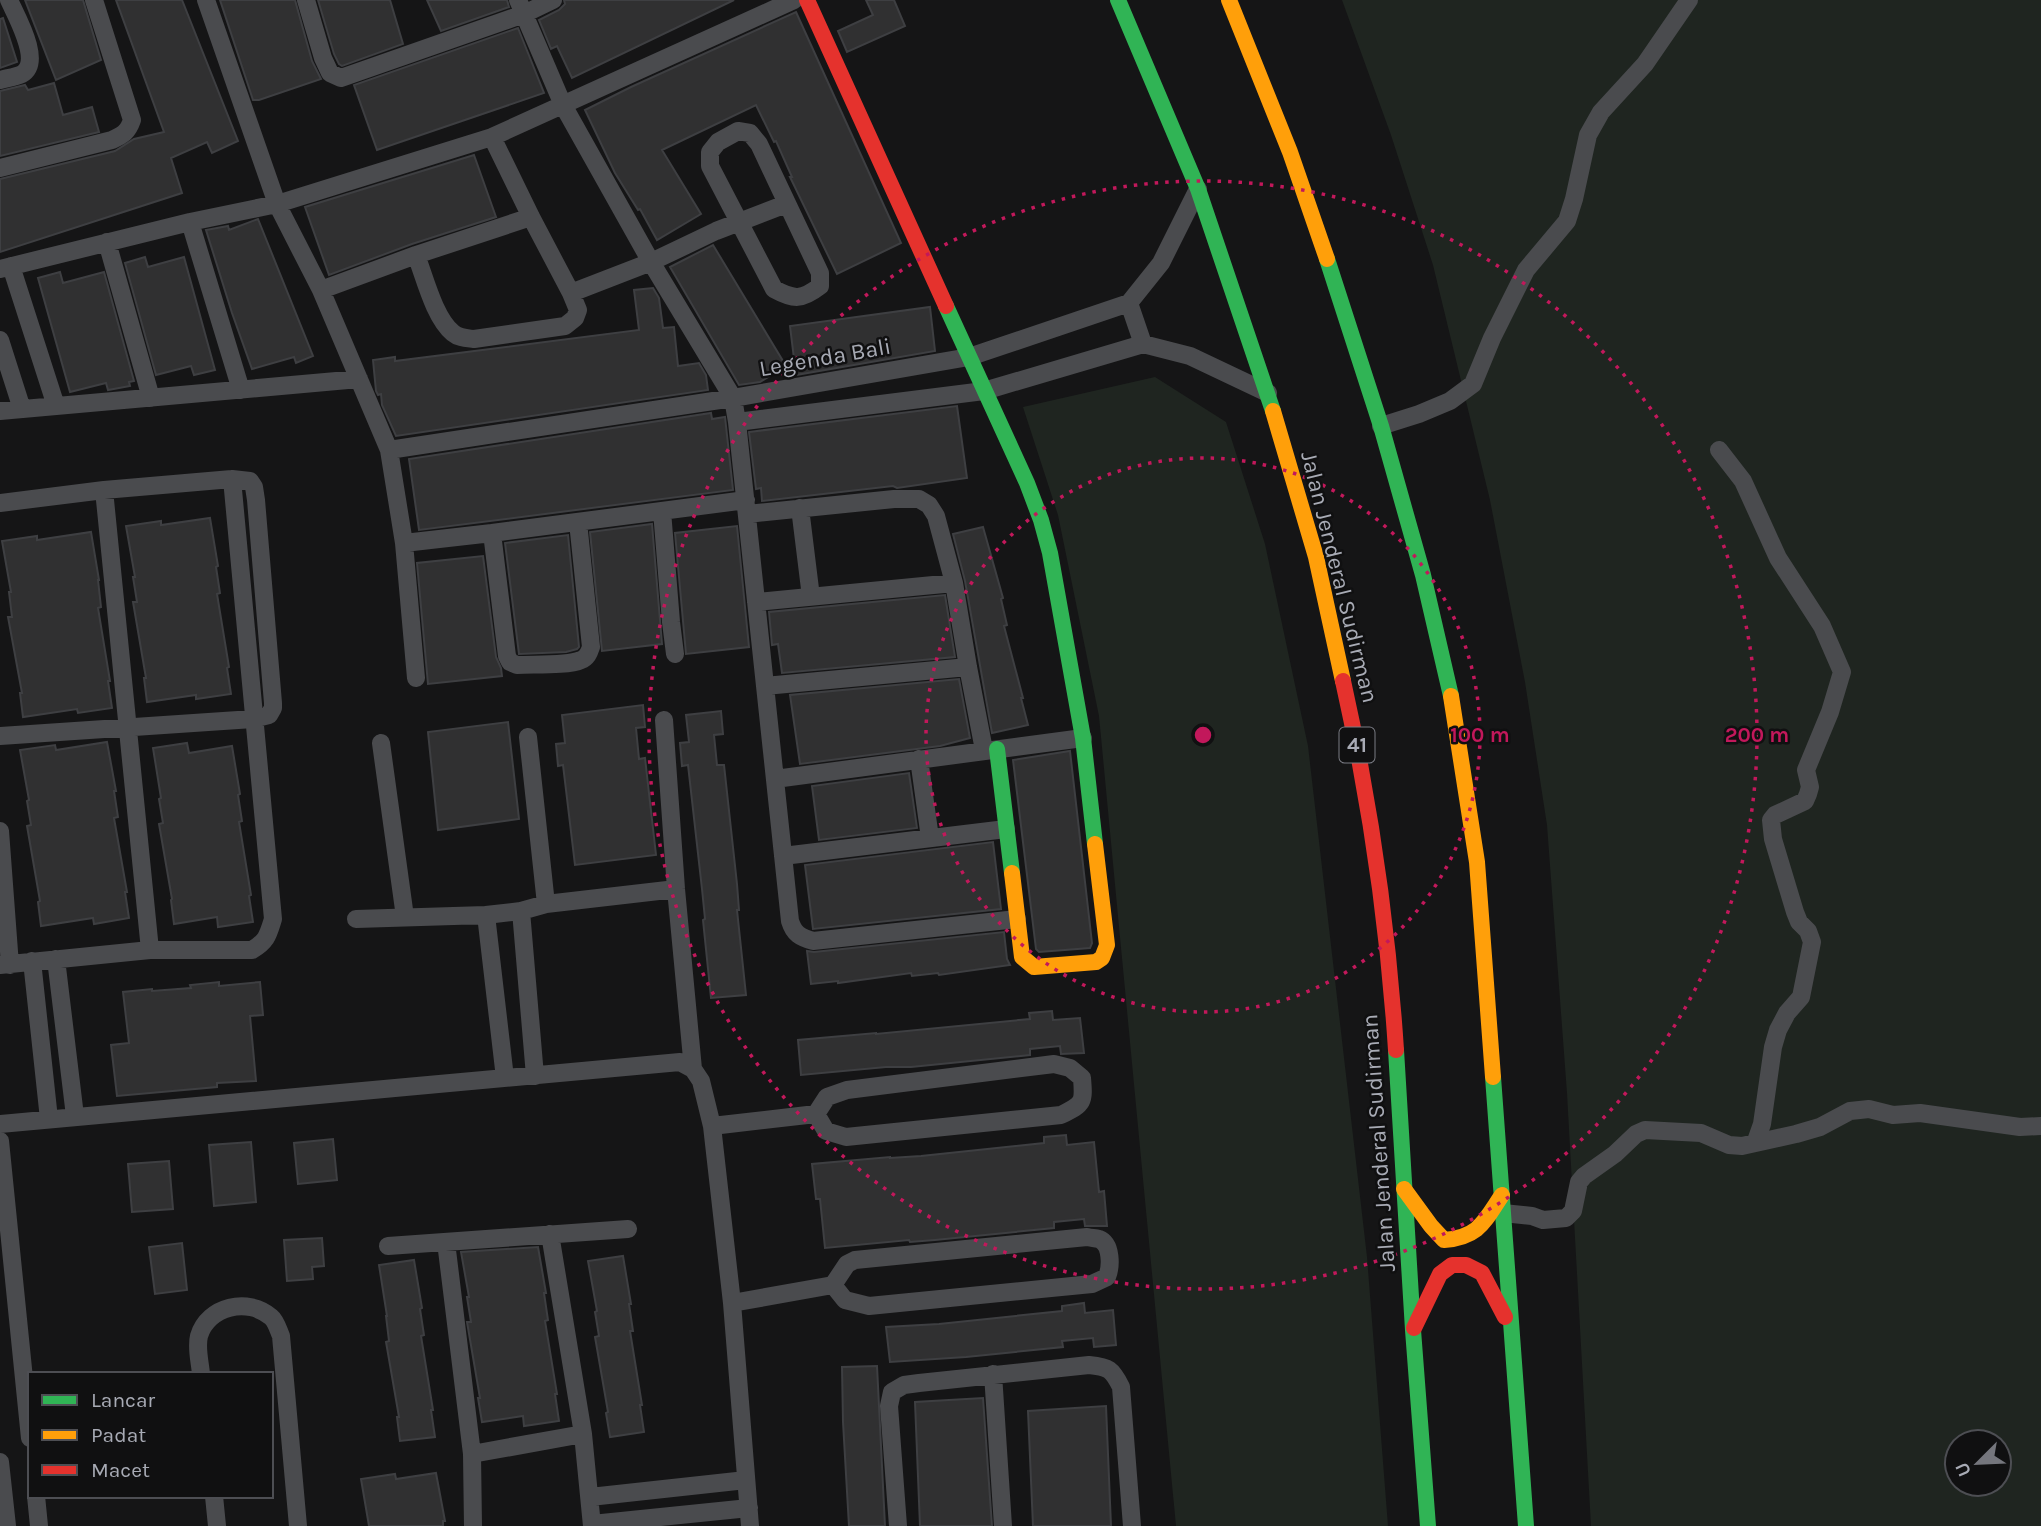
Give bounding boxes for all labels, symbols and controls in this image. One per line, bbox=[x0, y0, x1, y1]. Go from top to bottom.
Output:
street label: Legenda Bali bbox=[757, 333, 893, 382]
street label: Jalan Jenderal Sudirman bbox=[1295, 449, 1384, 706]
centre of rings bbox=[1191, 723, 1215, 747]
text: 100 m bbox=[1450, 723, 1510, 747]
text: 200 m bbox=[1725, 723, 1789, 747]
road number: 41 bbox=[1340, 728, 1374, 762]
street label: Jalan Jenderal Sudirman bbox=[1356, 1013, 1401, 1273]
legend bbox=[28, 1372, 273, 1498]
text: Lancar bbox=[91, 1388, 155, 1412]
text: Padat bbox=[91, 1423, 146, 1447]
north arrow bbox=[1943, 1428, 2013, 1498]
text: Macet bbox=[91, 1458, 150, 1482]
text: U bbox=[1951, 1459, 1976, 1480]

